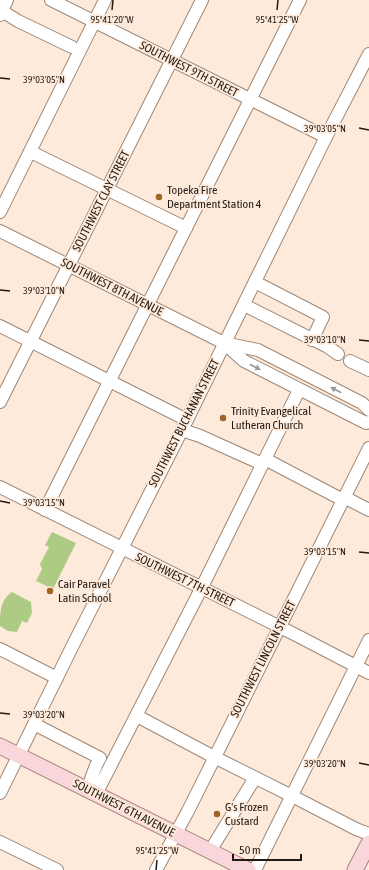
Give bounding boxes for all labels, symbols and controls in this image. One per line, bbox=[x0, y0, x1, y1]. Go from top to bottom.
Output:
text: 95°41'20"W bbox=[90, 14, 134, 25]
text: 95°41'25"W bbox=[255, 14, 299, 25]
street label: SOUTHWEST 9TH STREET bbox=[137, 38, 241, 100]
text: 39°03'05"N bbox=[23, 74, 65, 85]
text: 39°03'05"N bbox=[304, 123, 346, 134]
street label: SOUTHWEST CLAY STREET bbox=[70, 148, 133, 254]
place label: Topeka Fire Department Station 4 bbox=[167, 183, 262, 211]
marker: Topeka Fire Department Station 4 bbox=[154, 192, 164, 202]
street label: SOUTHWEST 8TH AVENUE bbox=[59, 255, 165, 319]
text: 39°03'10"N bbox=[23, 285, 65, 296]
text: 39°03'10"N bbox=[304, 334, 346, 345]
street label: SOUTHWEST BUCHANAN STREET bbox=[146, 356, 223, 489]
one-way arrow bbox=[249, 364, 261, 370]
one-way arrow bbox=[330, 386, 342, 393]
place label: Trinity Evangelical Lutheran Church bbox=[231, 404, 312, 432]
marker: Trinity Evangelical Lutheran Church bbox=[218, 413, 228, 423]
text: 39°03'15"N bbox=[23, 497, 65, 508]
text: 39°03'15"N bbox=[304, 546, 346, 557]
street label: SOUTHWEST 7TH STREET bbox=[133, 550, 237, 610]
place label: Cair Paravel Latin School bbox=[58, 577, 112, 605]
marker: Cair Paravel Latin School bbox=[45, 586, 55, 596]
street label: SOUTHWEST LINCOLN STREET bbox=[227, 598, 299, 720]
text: 39°03'20"N bbox=[23, 709, 65, 720]
text: 39°03'20"N bbox=[304, 758, 346, 769]
street label: SOUTHWEST 6TH AVENUE bbox=[71, 776, 177, 840]
place label: G's Frozen Custard bbox=[225, 800, 268, 828]
marker: G's Frozen Custard bbox=[212, 809, 222, 819]
scale bar bbox=[233, 836, 301, 862]
text: 50 m bbox=[239, 843, 261, 857]
text: 95°41'25"W bbox=[135, 845, 179, 856]

